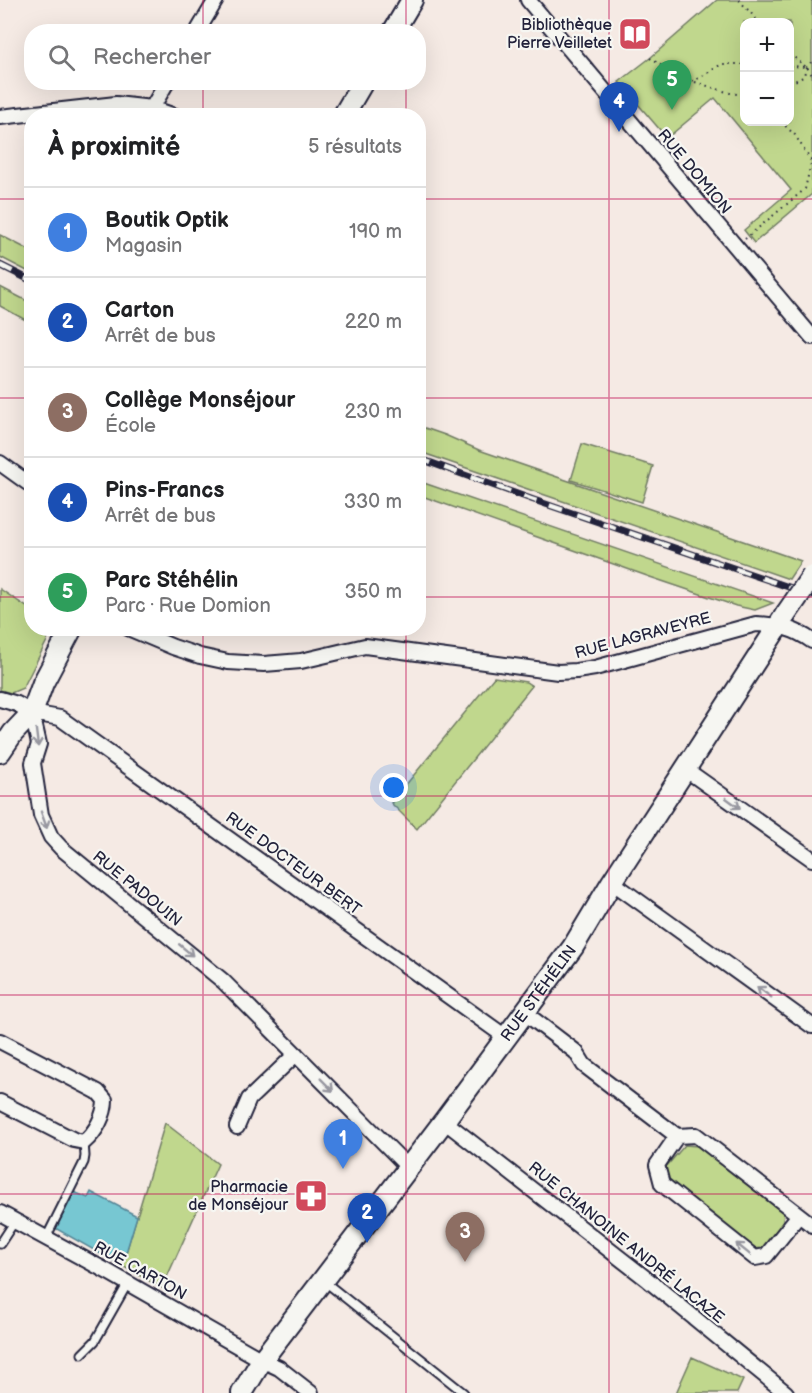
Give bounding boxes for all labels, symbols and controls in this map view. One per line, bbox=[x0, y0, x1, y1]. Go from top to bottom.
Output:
place label: Bibliothèque Pierre Veilletet bbox=[507, 16, 613, 53]
library icon: Bibliothèque Pierre Veilletet bbox=[617, 16, 653, 52]
map controls bbox=[740, 18, 794, 126]
button: + bbox=[740, 18, 794, 72]
search box bbox=[24, 24, 426, 90]
icon: search bbox=[45, 41, 78, 74]
text: Rechercher bbox=[93, 44, 211, 71]
pin: 5 bbox=[652, 60, 692, 110]
button: − bbox=[740, 72, 794, 126]
pin: 4 bbox=[600, 82, 638, 132]
street label: RUE DOMION bbox=[653, 126, 735, 218]
text: À proximité bbox=[48, 132, 180, 163]
text: 5 résultats bbox=[308, 135, 402, 159]
text: Boutik Optik bbox=[105, 207, 229, 234]
text: 1 bbox=[63, 220, 72, 244]
text: 190 m bbox=[349, 220, 402, 244]
text: Magasin bbox=[105, 234, 182, 258]
text: Carton bbox=[105, 297, 174, 324]
text: 2 bbox=[62, 310, 73, 334]
text: 220 m bbox=[345, 310, 402, 334]
text: Arrêt de bus bbox=[105, 324, 216, 348]
text: Collège Monséjour bbox=[105, 387, 295, 414]
text: 3 bbox=[62, 400, 73, 424]
text: 230 m bbox=[345, 400, 402, 424]
text: École bbox=[105, 414, 156, 438]
text: Pins-Francs bbox=[105, 477, 224, 504]
text: 4 bbox=[62, 490, 73, 514]
text: 330 m bbox=[344, 490, 402, 514]
text: Arrêt de bus bbox=[105, 504, 216, 528]
text: Parc Stéhélin bbox=[105, 567, 238, 594]
text: 5 bbox=[62, 580, 73, 604]
text: 350 m bbox=[345, 580, 402, 604]
text: Parc · Rue Domion bbox=[105, 594, 271, 618]
street label: RUE LAGRAVEYRE bbox=[573, 609, 713, 663]
one-way arrow bbox=[31, 728, 42, 747]
your location bbox=[379, 773, 408, 802]
one-way arrow bbox=[724, 797, 740, 809]
street label: RUE DOCTEUR BERT bbox=[222, 808, 365, 920]
one-way arrow bbox=[40, 810, 51, 829]
street label: RUE PADOUIN bbox=[89, 847, 185, 931]
street label: RUE STÉHÉLIN bbox=[497, 941, 581, 1045]
one-way arrow bbox=[178, 943, 193, 957]
one-way arrow bbox=[757, 985, 773, 998]
one-way arrow bbox=[319, 1078, 334, 1092]
pin: 1 bbox=[324, 1120, 362, 1169]
street label: RUE CHANOINE ANDRÉ LACAZE bbox=[524, 1157, 729, 1328]
place label: Pharmacie de Monséjour bbox=[188, 1178, 289, 1215]
pharmacy icon: Pharmacie de Monséjour bbox=[293, 1178, 329, 1214]
pin: 2 bbox=[348, 1194, 386, 1243]
pin: 3 bbox=[446, 1212, 484, 1262]
street label: RUE CARTON bbox=[90, 1238, 190, 1304]
one-way arrow bbox=[735, 1242, 751, 1255]

